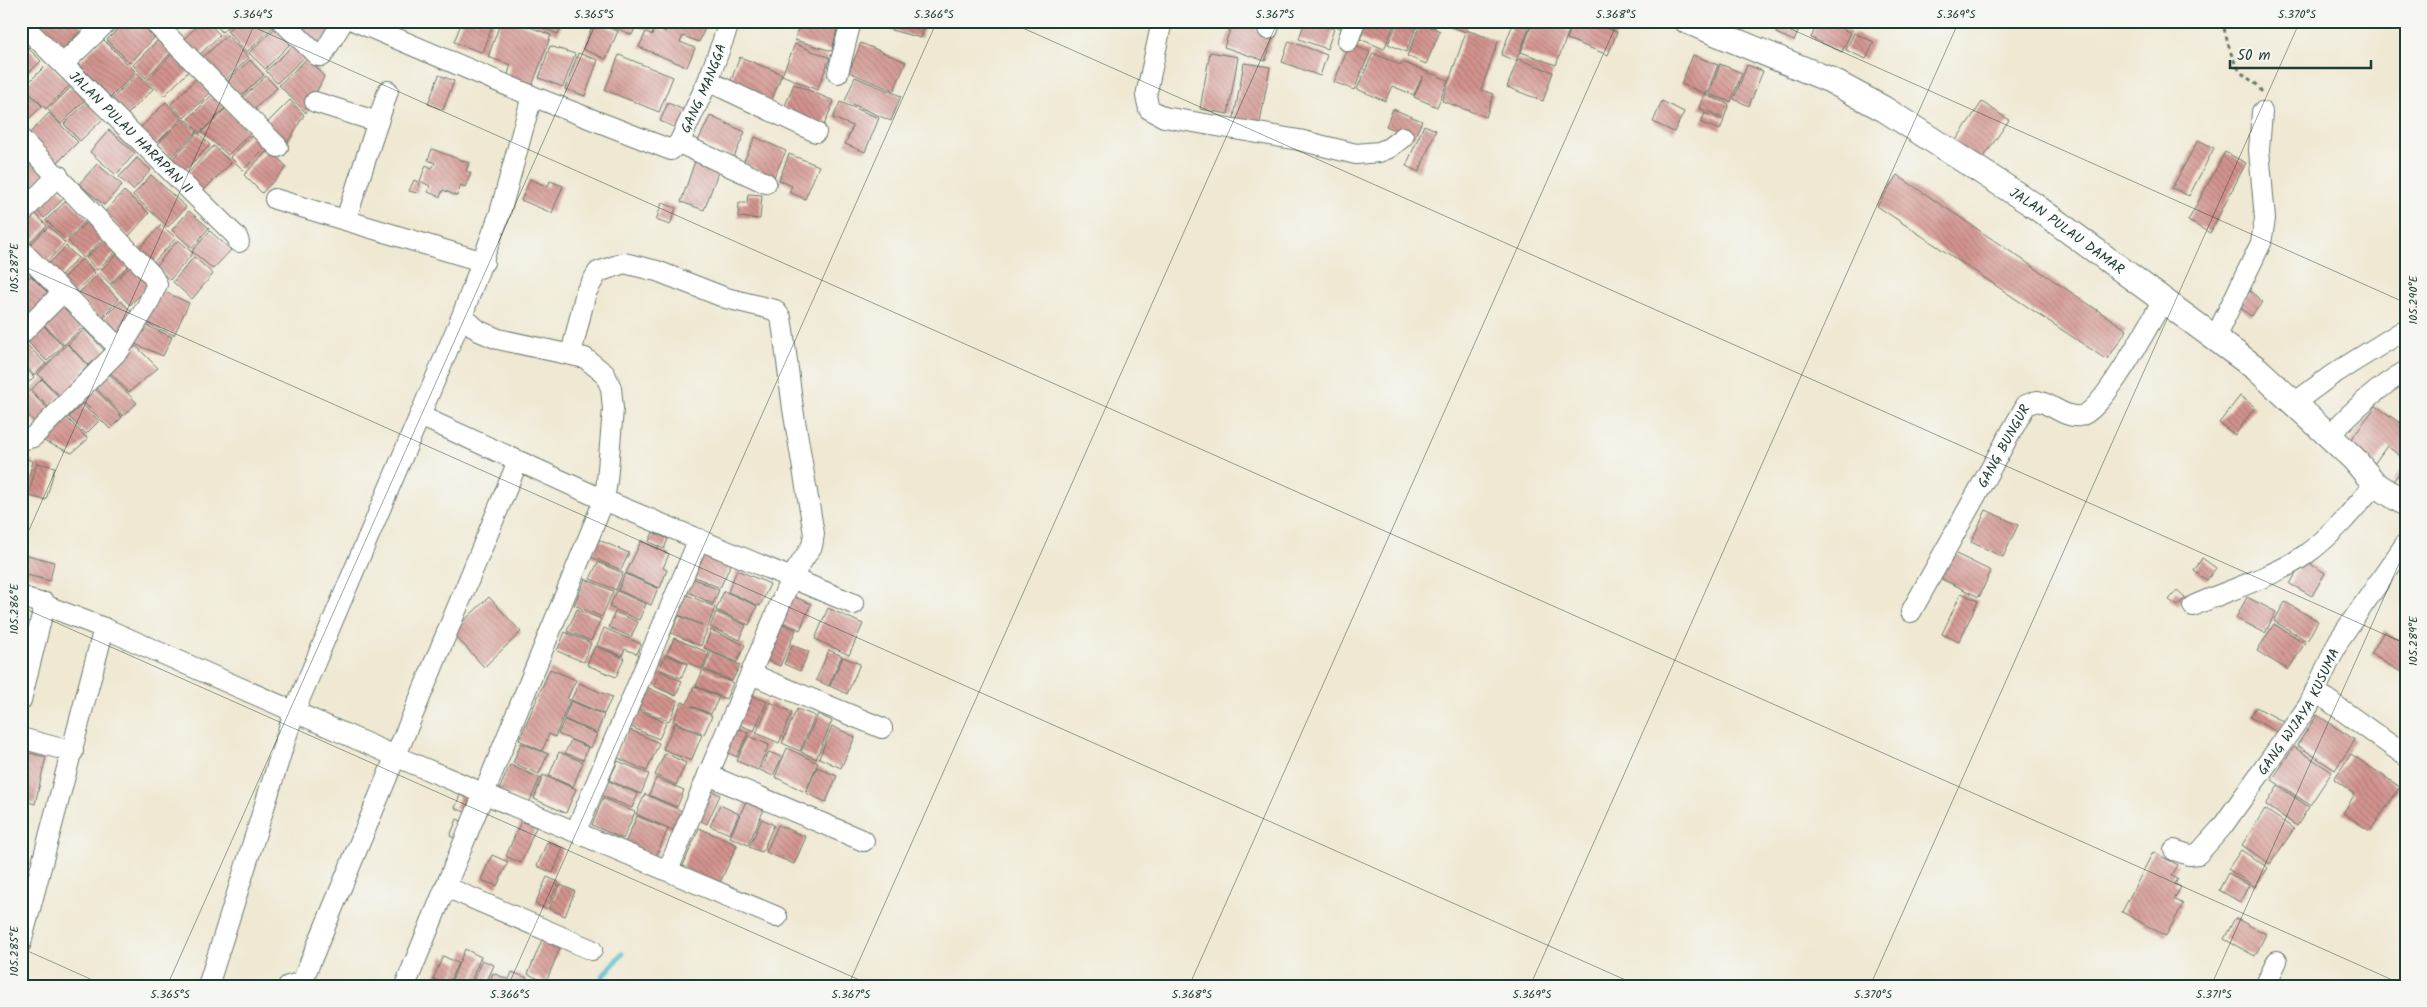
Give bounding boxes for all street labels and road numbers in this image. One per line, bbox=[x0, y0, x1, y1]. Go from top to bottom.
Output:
street label: GANG MANGGA bbox=[675, 41, 733, 137]
street label: JALAN PULAU HARAPAN II bbox=[63, 66, 197, 199]
street label: JALAN PULAU DAMAR bbox=[2005, 182, 2129, 281]
street label: GANG BUNGUR bbox=[1972, 401, 2036, 492]
street label: GANG WIJAYA KUSUMA bbox=[2252, 645, 2346, 780]

